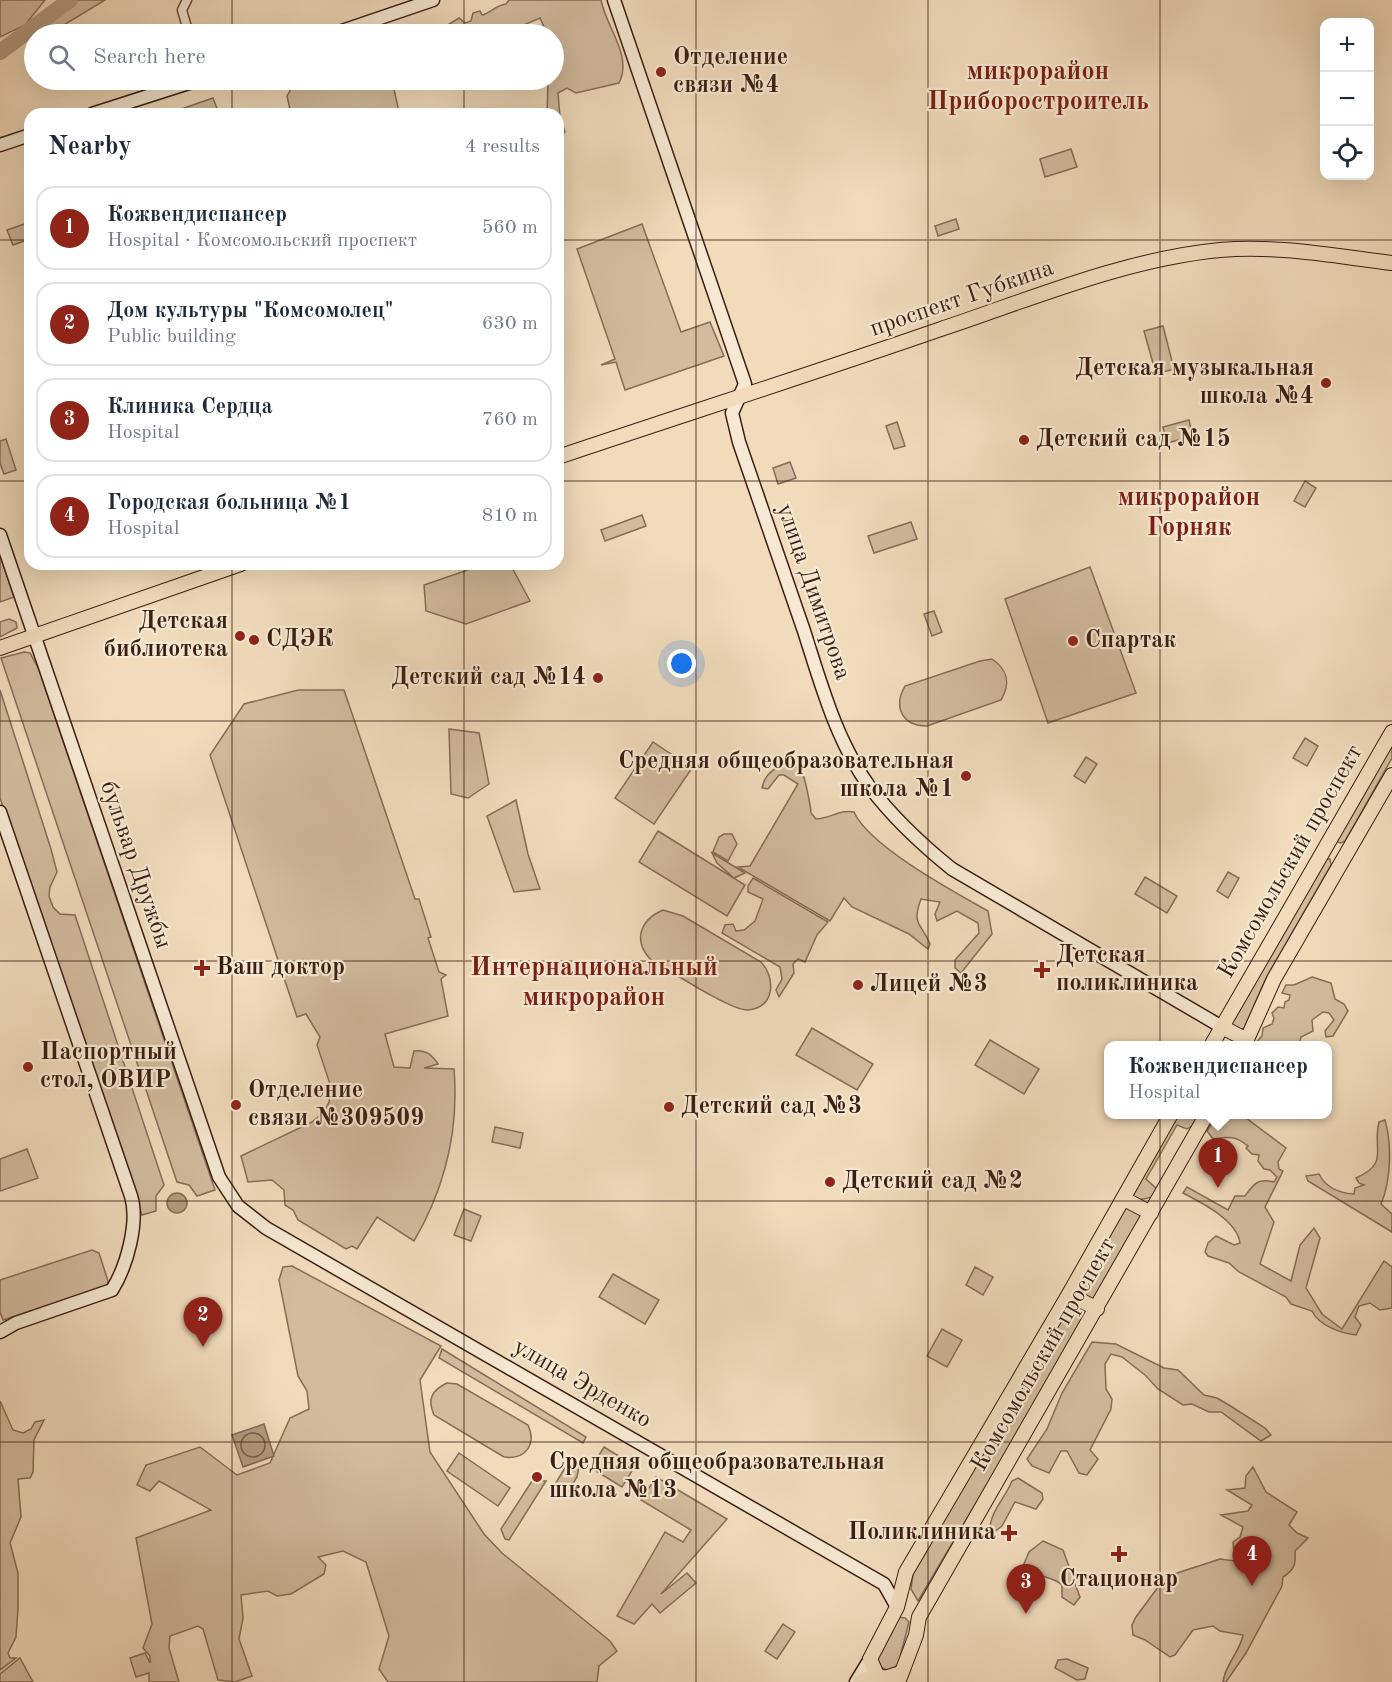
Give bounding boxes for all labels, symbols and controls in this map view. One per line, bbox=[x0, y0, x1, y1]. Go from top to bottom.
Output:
map controls bbox=[1320, 18, 1374, 180]
button: + bbox=[1320, 18, 1374, 72]
search box bbox=[24, 24, 564, 90]
icon: search bbox=[45, 41, 78, 74]
text: Search here bbox=[93, 46, 206, 68]
place label: Отделение связи №4 bbox=[673, 46, 788, 98]
district label: микрорайон Приборостроитель bbox=[927, 59, 1149, 115]
marker: Отделение связи №4 bbox=[654, 65, 668, 79]
button: − bbox=[1320, 72, 1374, 126]
button: locate bbox=[1320, 126, 1374, 180]
text: Nearby bbox=[48, 134, 132, 160]
text: 4 results bbox=[465, 137, 540, 157]
text: Кожвендиспансер bbox=[107, 204, 287, 226]
text: 1 bbox=[64, 218, 75, 238]
text: 560 m bbox=[482, 218, 538, 238]
text: Hospital · Комсомольский проспект bbox=[107, 231, 417, 251]
street label: проспект Губкина bbox=[867, 256, 1057, 342]
text: Дом культуры "Комсомолец" bbox=[107, 300, 393, 322]
text: 2 bbox=[64, 314, 75, 334]
text: 630 m bbox=[482, 314, 538, 334]
text: Public building bbox=[107, 327, 236, 347]
place label: Детская музыкальная школа №4 bbox=[1075, 357, 1314, 409]
marker: Детская музыкальная школа №4 bbox=[1319, 376, 1333, 390]
text: Клиника Сердца bbox=[107, 396, 273, 418]
text: 3 bbox=[64, 410, 75, 430]
text: 760 m bbox=[482, 410, 538, 430]
text: Hospital bbox=[107, 423, 179, 443]
place label: Детский сад №15 bbox=[1036, 427, 1231, 452]
marker: Детский сад №15 bbox=[1017, 433, 1031, 447]
district label: микрорайон Горняк bbox=[1118, 485, 1260, 541]
text: Городская больница №1 bbox=[107, 492, 351, 514]
street label: улица Димитрова bbox=[772, 501, 854, 683]
text: 4 bbox=[64, 506, 75, 526]
text: 810 m bbox=[482, 506, 538, 526]
text: Hospital bbox=[107, 519, 179, 539]
place label: Детская библиотека bbox=[104, 610, 228, 662]
place label: СДЭК bbox=[266, 628, 334, 652]
marker: Детская библиотека bbox=[233, 629, 247, 643]
place label: Спартак bbox=[1085, 629, 1176, 653]
marker: СДЭК bbox=[247, 633, 261, 647]
marker: Спартак bbox=[1066, 634, 1080, 648]
your location bbox=[667, 649, 696, 678]
place label: Детский сад №14 bbox=[391, 666, 586, 690]
marker: Детский сад №14 bbox=[591, 671, 605, 685]
street label: Комсомольский проспект bbox=[1214, 741, 1368, 983]
place label: Средняя общеобразовательная школа №1 bbox=[618, 750, 954, 802]
marker: Средняя общеобразовательная школа №1 bbox=[959, 769, 973, 783]
street label: бульвар Дружбы bbox=[95, 778, 175, 952]
place label: Детская поликлиника bbox=[1056, 944, 1198, 996]
district label: Интернациональный микрорайон bbox=[470, 955, 718, 1011]
place label: Ваш доктор bbox=[216, 956, 345, 980]
marker: Ваш доктор bbox=[193, 959, 211, 977]
marker: Детская поликлиника bbox=[1033, 961, 1051, 979]
place label: Лицей №3 bbox=[870, 973, 988, 997]
marker: Лицей №3 bbox=[851, 978, 865, 992]
place label: Паспортный стол, ОВИР bbox=[40, 1041, 177, 1093]
popup bbox=[1104, 1041, 1332, 1119]
text: Кожвендиспансер bbox=[1128, 1056, 1308, 1078]
marker: Паспортный стол, ОВИР bbox=[21, 1060, 35, 1074]
place label: Отделение связи №309509 bbox=[248, 1079, 424, 1131]
text: Hospital bbox=[1128, 1083, 1200, 1103]
place label: Детский сад №3 bbox=[681, 1095, 862, 1119]
marker: Отделение связи №309509 bbox=[229, 1098, 243, 1112]
marker: Детский сад №3 bbox=[662, 1100, 676, 1114]
pin: 1 bbox=[1198, 1138, 1238, 1188]
place label: Детский сад №2 bbox=[842, 1170, 1023, 1194]
marker: Детский сад №2 bbox=[823, 1175, 837, 1189]
street label: Комсомольский проспект bbox=[967, 1234, 1121, 1476]
pin: 2 bbox=[184, 1298, 222, 1347]
street label: улица Эрденко bbox=[509, 1335, 655, 1433]
place label: Средняя общеобразовательная школа №13 bbox=[549, 1451, 885, 1503]
marker: Средняя общеобразовательная школа №13 bbox=[530, 1470, 544, 1484]
place label: Поликлиника bbox=[848, 1521, 996, 1545]
marker: Поликлиника bbox=[1000, 1524, 1018, 1542]
pin: 4 bbox=[1232, 1536, 1272, 1586]
marker: Стационар bbox=[1110, 1545, 1128, 1563]
pin: 3 bbox=[1006, 1564, 1046, 1614]
place label: Стационар bbox=[1060, 1568, 1178, 1592]

